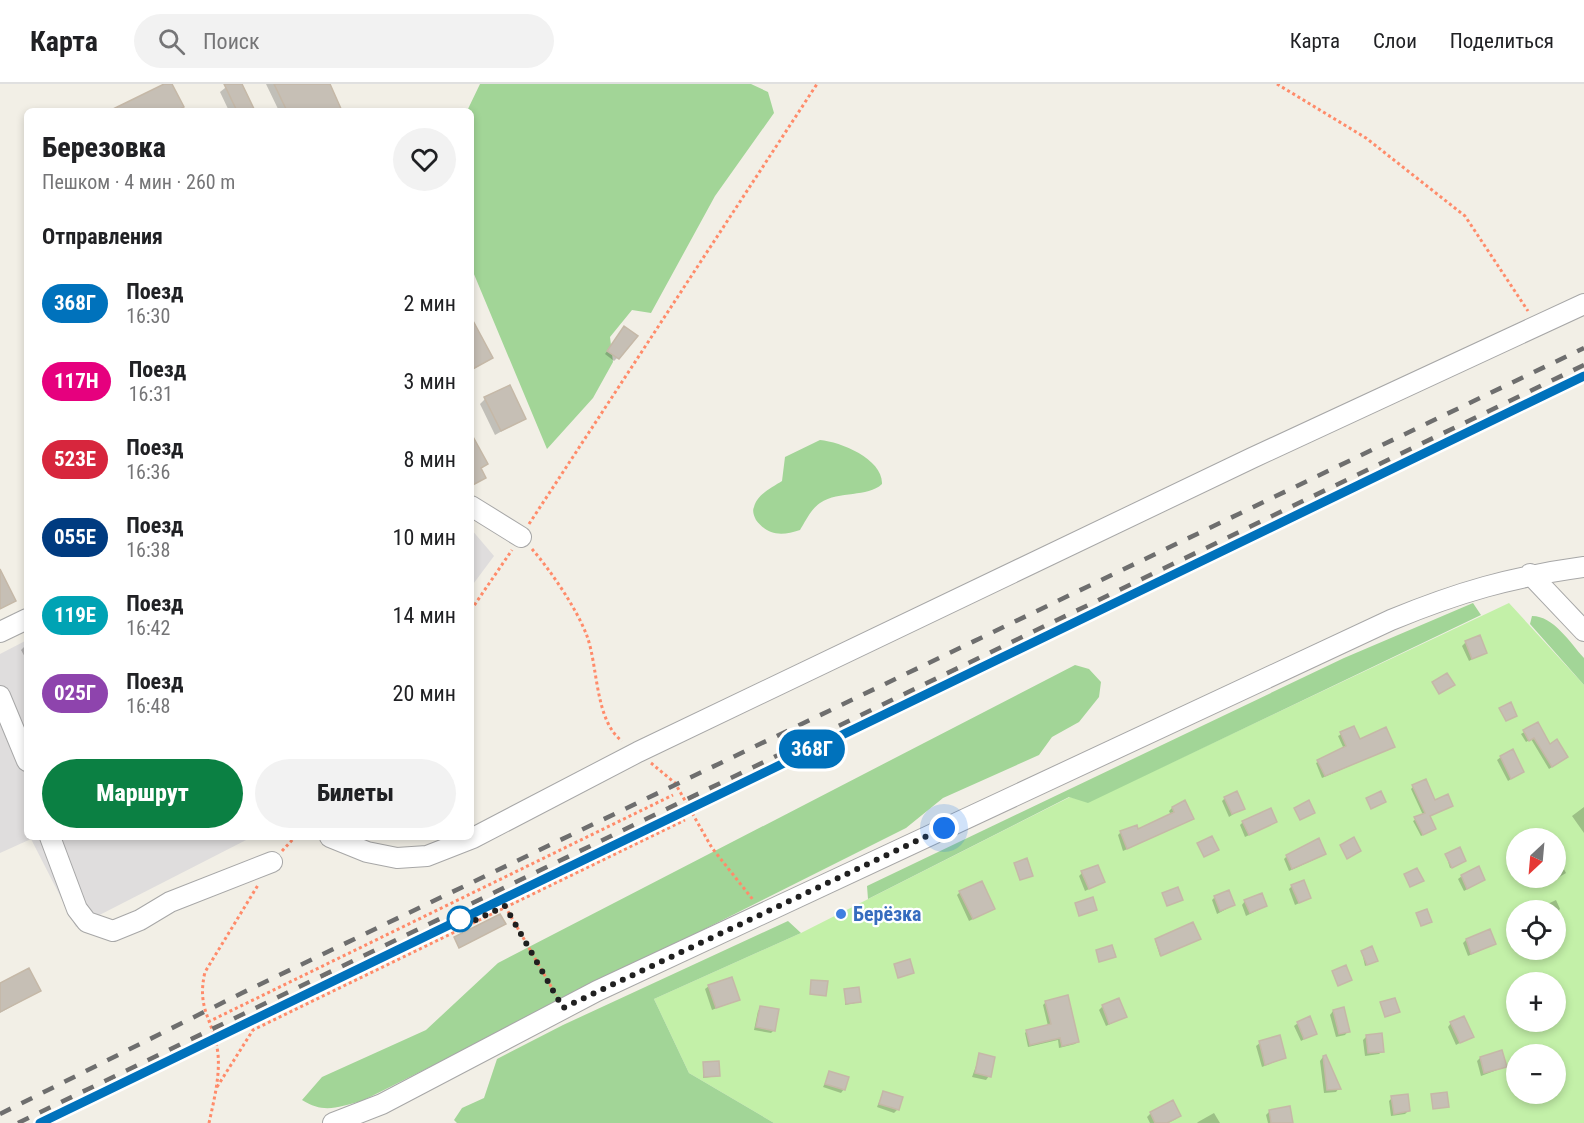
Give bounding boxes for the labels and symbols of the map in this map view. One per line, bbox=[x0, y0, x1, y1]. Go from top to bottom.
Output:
line badge: 368Г bbox=[770, 730, 854, 768]
your location bbox=[929, 813, 959, 843]
north arrow bbox=[1506, 828, 1566, 888]
place label: Берёзка bbox=[853, 902, 922, 926]
unlabelled marker bbox=[447, 906, 473, 932]
marker: Берёзка bbox=[834, 907, 848, 921]

